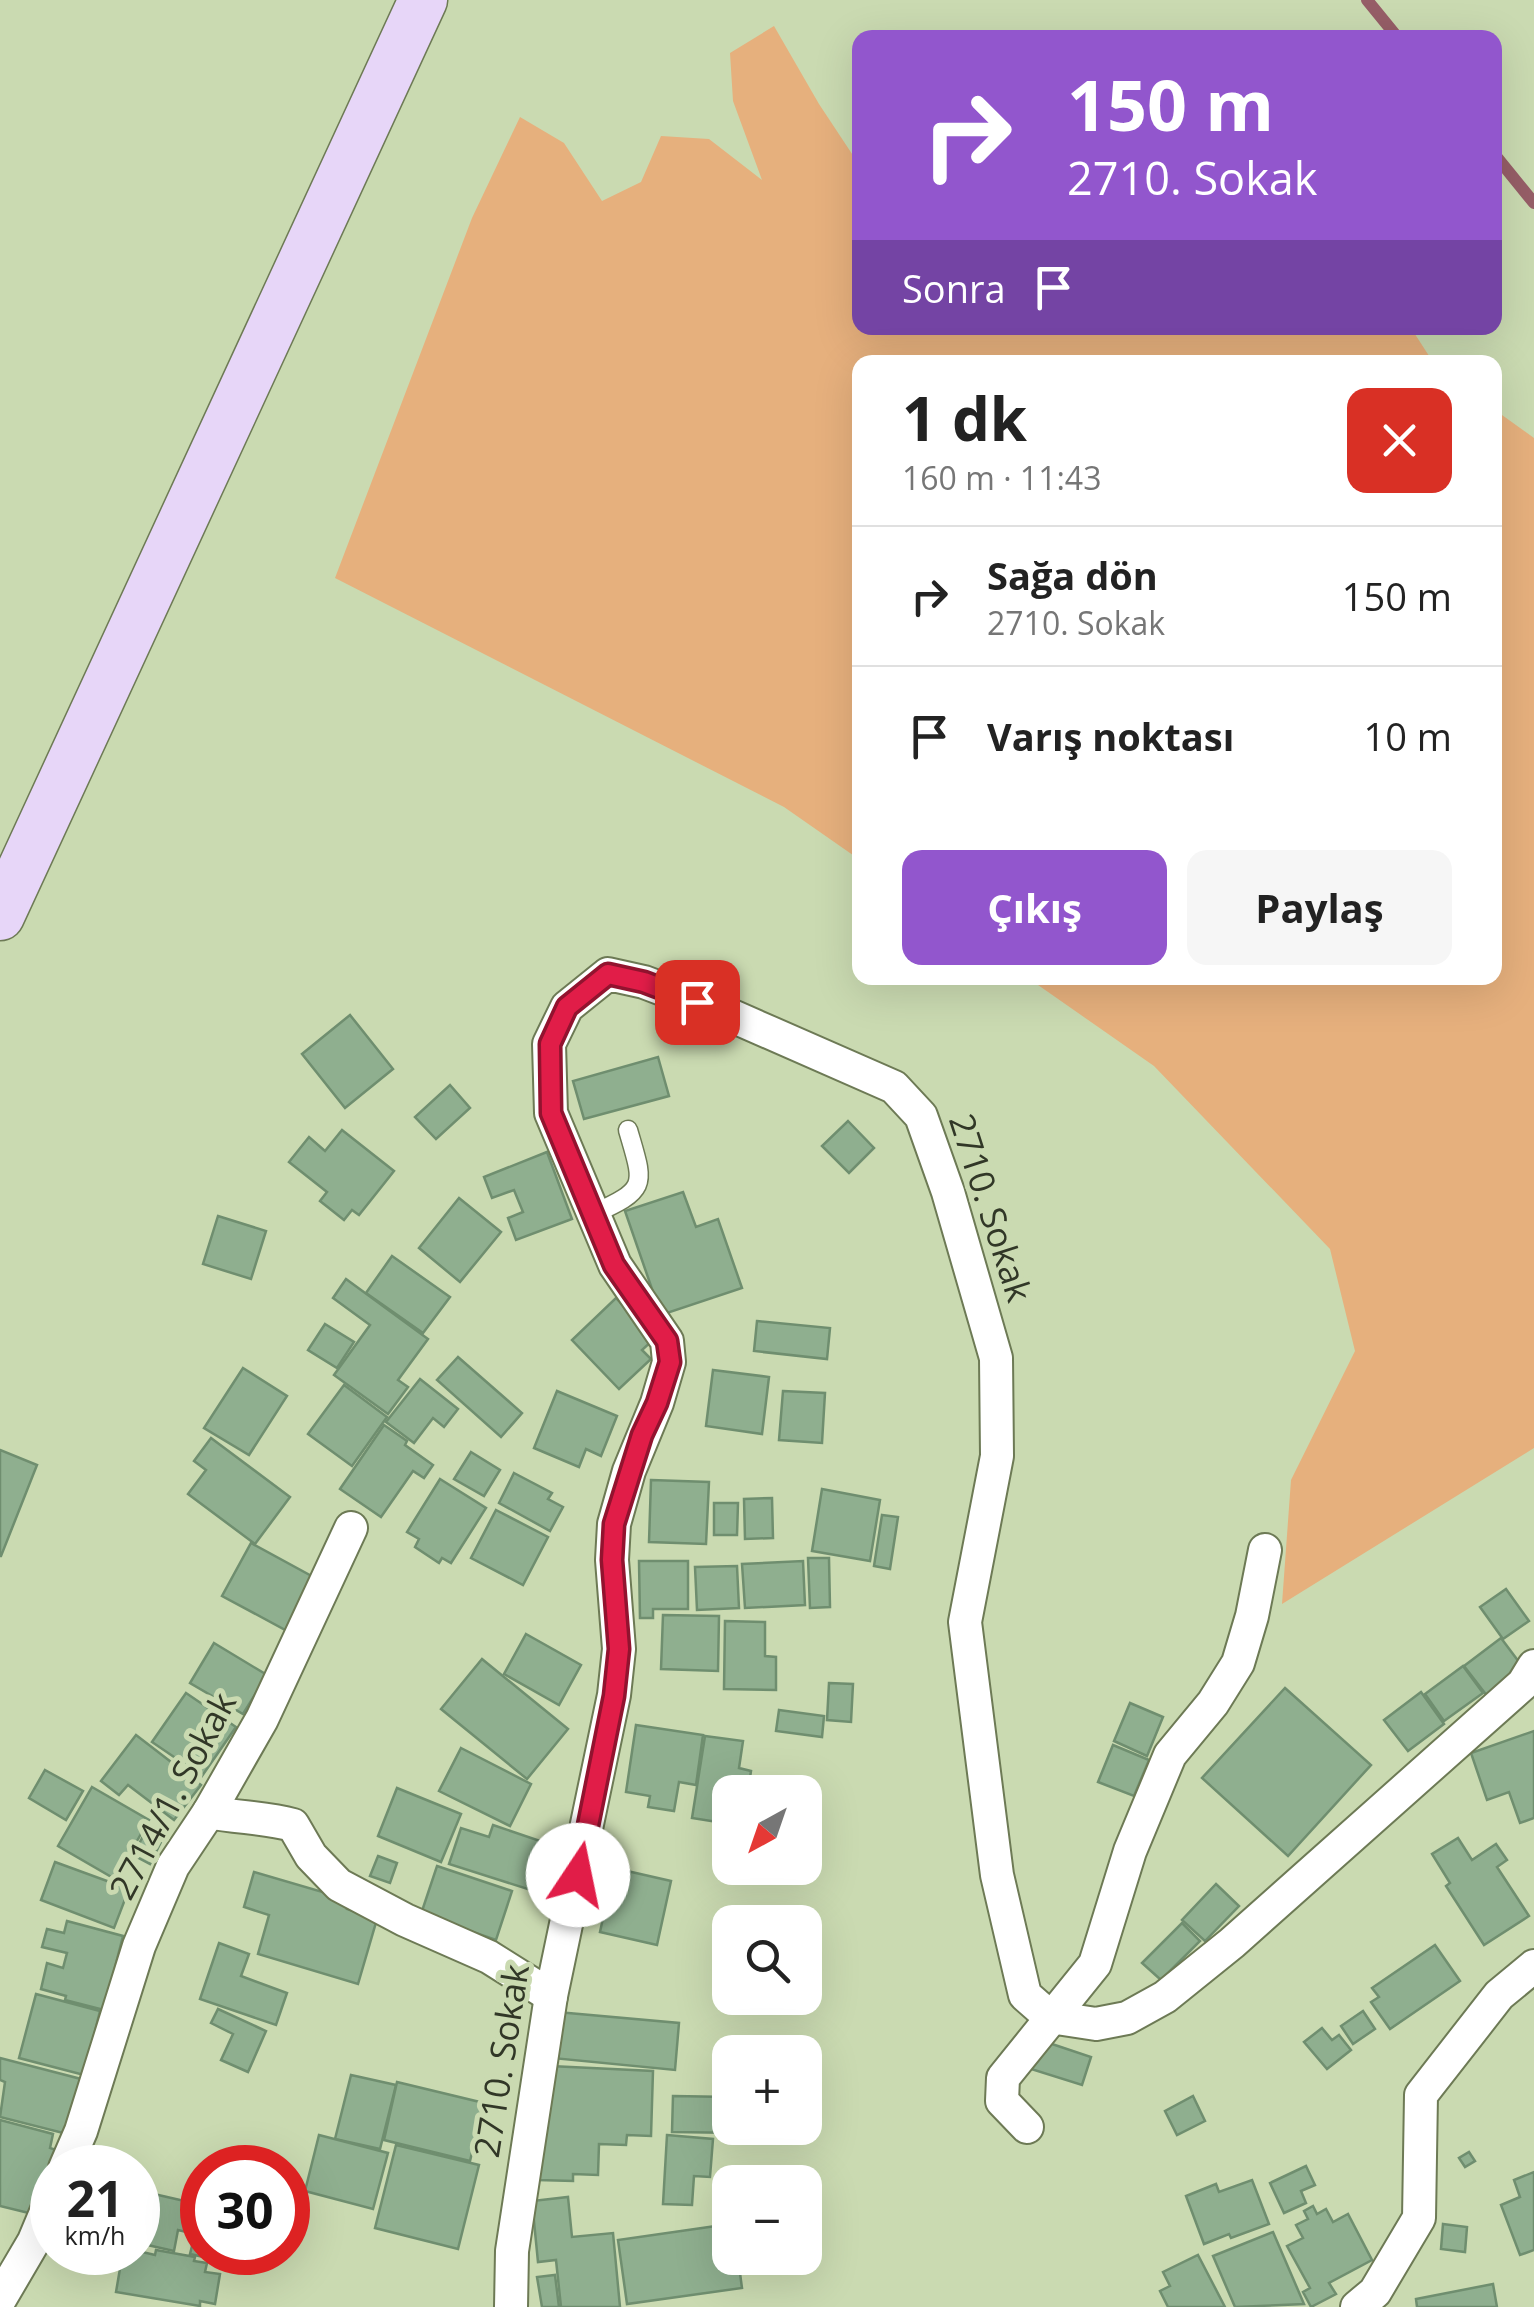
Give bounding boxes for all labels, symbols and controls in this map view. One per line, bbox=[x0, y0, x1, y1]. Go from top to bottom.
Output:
text: 150 m bbox=[1067, 56, 1274, 152]
icon: right bbox=[902, 70, 1032, 200]
text: 2710. Sokak bbox=[1067, 147, 1317, 208]
icon: arrive bbox=[1026, 260, 1081, 315]
text: Sonra bbox=[902, 262, 1006, 314]
text: 1 dk bbox=[902, 377, 1027, 459]
button: close bbox=[1347, 388, 1452, 493]
text: 160 m · 11:43 bbox=[902, 456, 1101, 499]
text: Sağa dön bbox=[987, 549, 1158, 601]
icon: right bbox=[902, 569, 957, 624]
text: 150 m bbox=[1342, 570, 1452, 622]
text: 2710. Sokak bbox=[987, 601, 1165, 644]
icon: arrive bbox=[902, 709, 957, 764]
text: Varış noktası bbox=[987, 710, 1234, 762]
text: 10 m bbox=[1363, 710, 1452, 762]
button: Çıkış bbox=[902, 850, 1167, 965]
button: Paylaş bbox=[1187, 850, 1452, 965]
pin bbox=[655, 960, 740, 1045]
icon: arrive bbox=[670, 975, 725, 1030]
street label: 2710. Sokak bbox=[939, 1108, 1044, 1308]
street label: 2714/1. Sokak bbox=[97, 1683, 246, 1907]
north arrow bbox=[712, 1775, 822, 1885]
map controls bbox=[712, 1775, 822, 2275]
position arrow bbox=[526, 1823, 630, 1927]
button: search bbox=[712, 1905, 822, 2015]
street label: 2710. Sokak bbox=[462, 1960, 539, 2161]
button: + bbox=[712, 2035, 822, 2145]
speed limit sign: 30 bbox=[180, 2145, 310, 2275]
text: 21 bbox=[66, 2164, 124, 2232]
button: − bbox=[712, 2165, 822, 2275]
text: km/h bbox=[65, 2218, 125, 2252]

